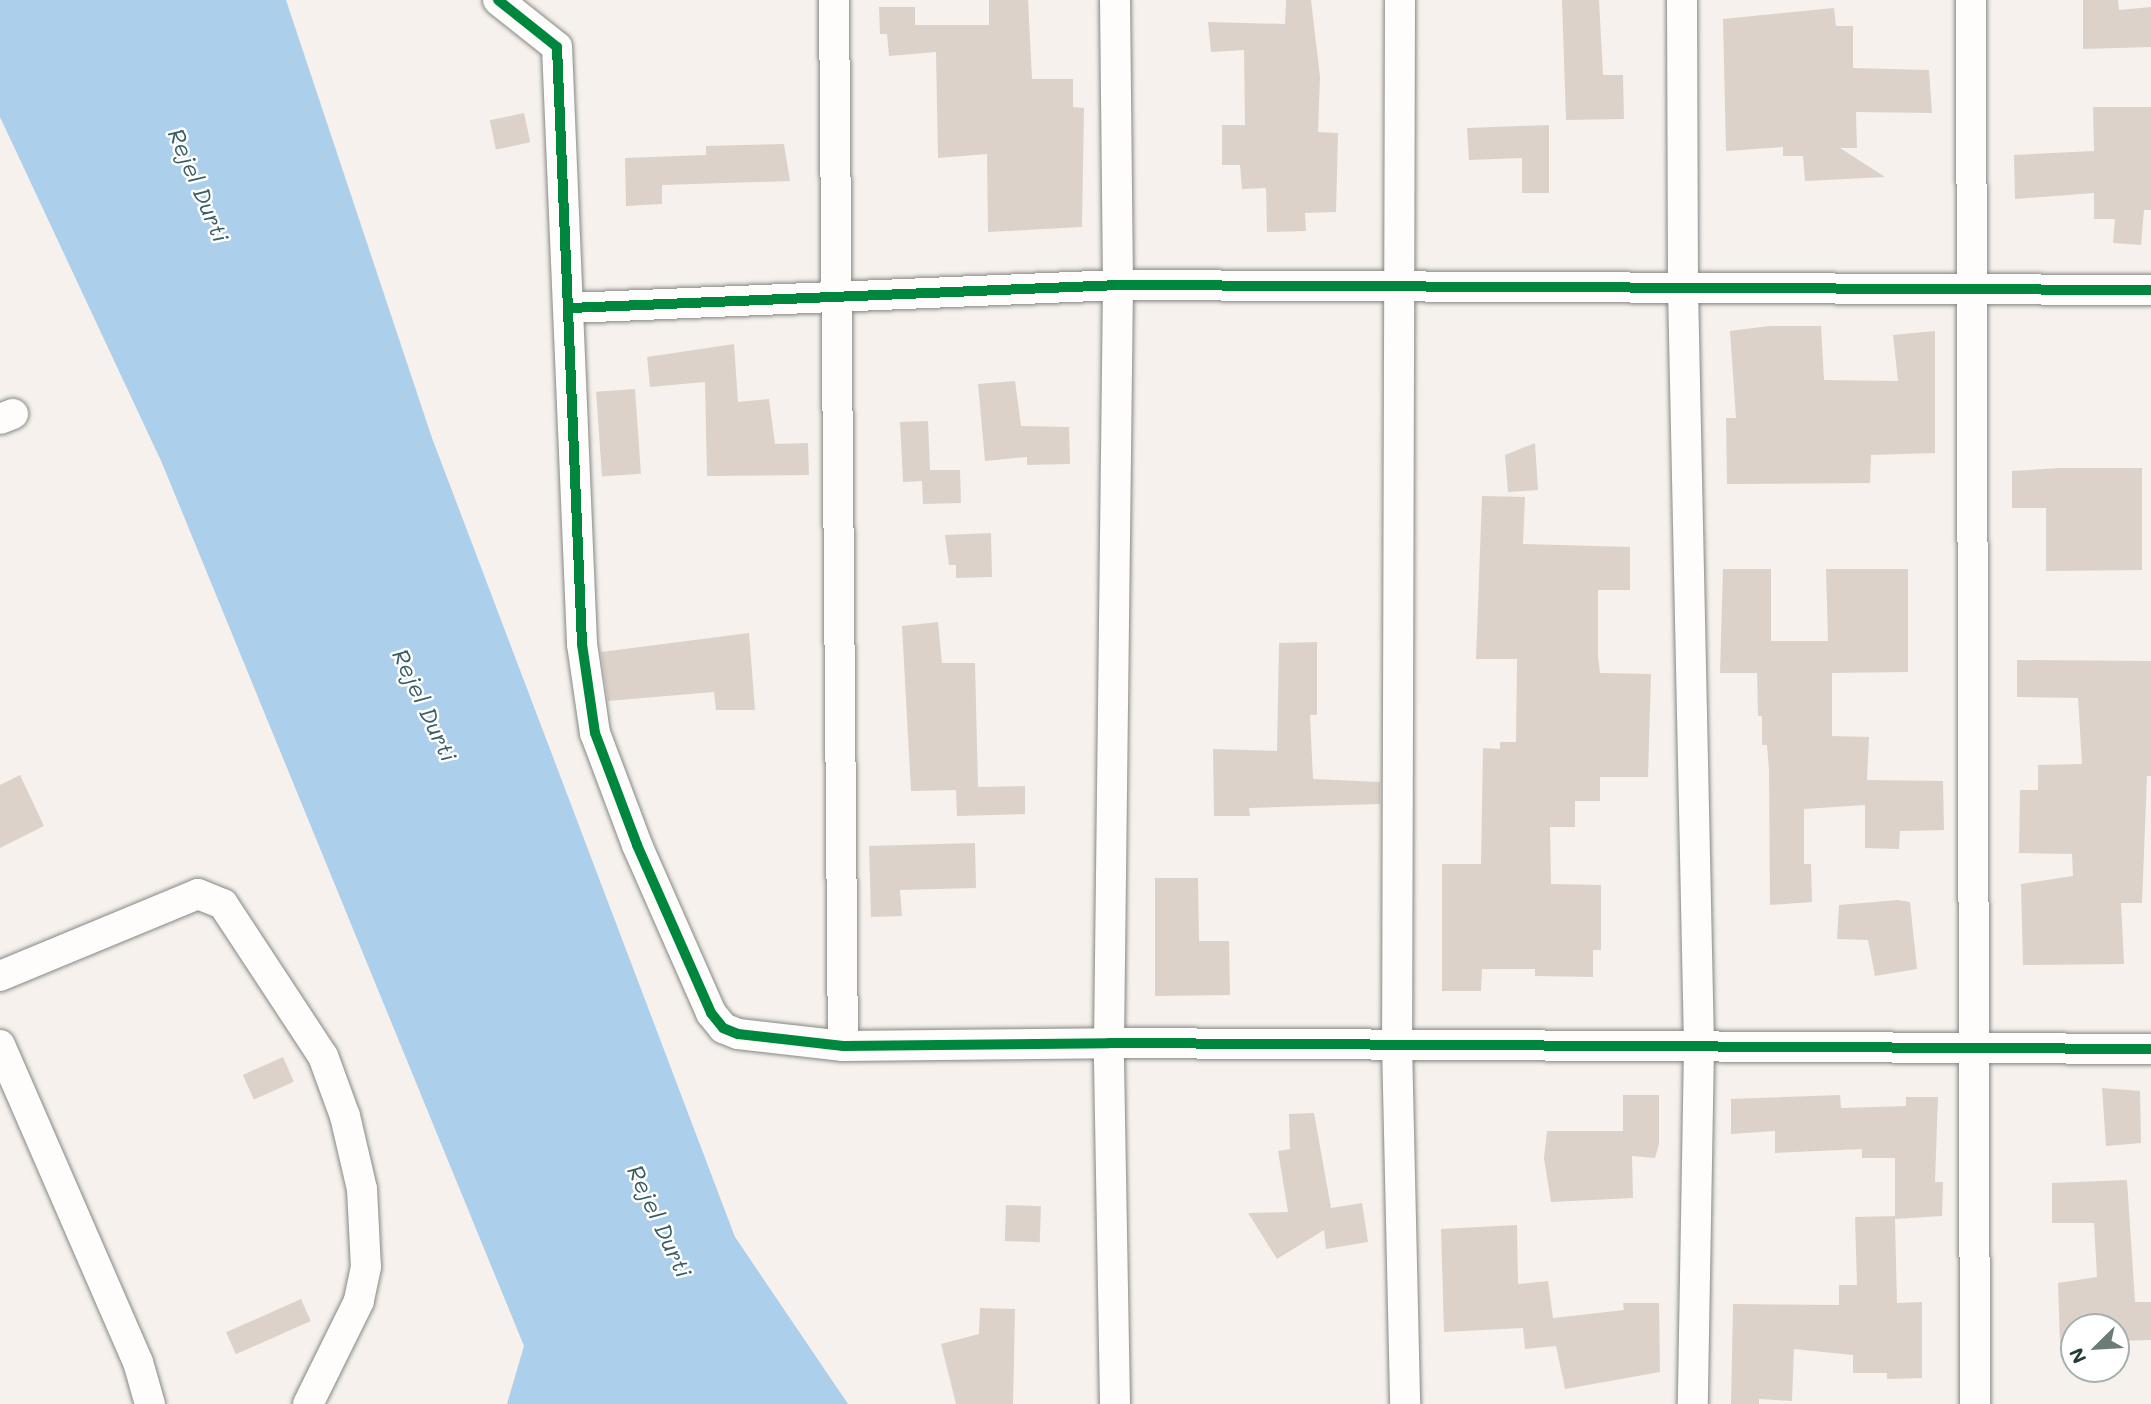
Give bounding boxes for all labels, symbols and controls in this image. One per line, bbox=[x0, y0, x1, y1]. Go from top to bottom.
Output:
water label: Rejel Durti bbox=[163, 124, 235, 246]
water label: Rejel Durti bbox=[387, 644, 463, 766]
water label: Rejel Durti bbox=[622, 1160, 698, 1282]
north arrow bbox=[2060, 1313, 2130, 1383]
text: N bbox=[2063, 1344, 2092, 1368]

